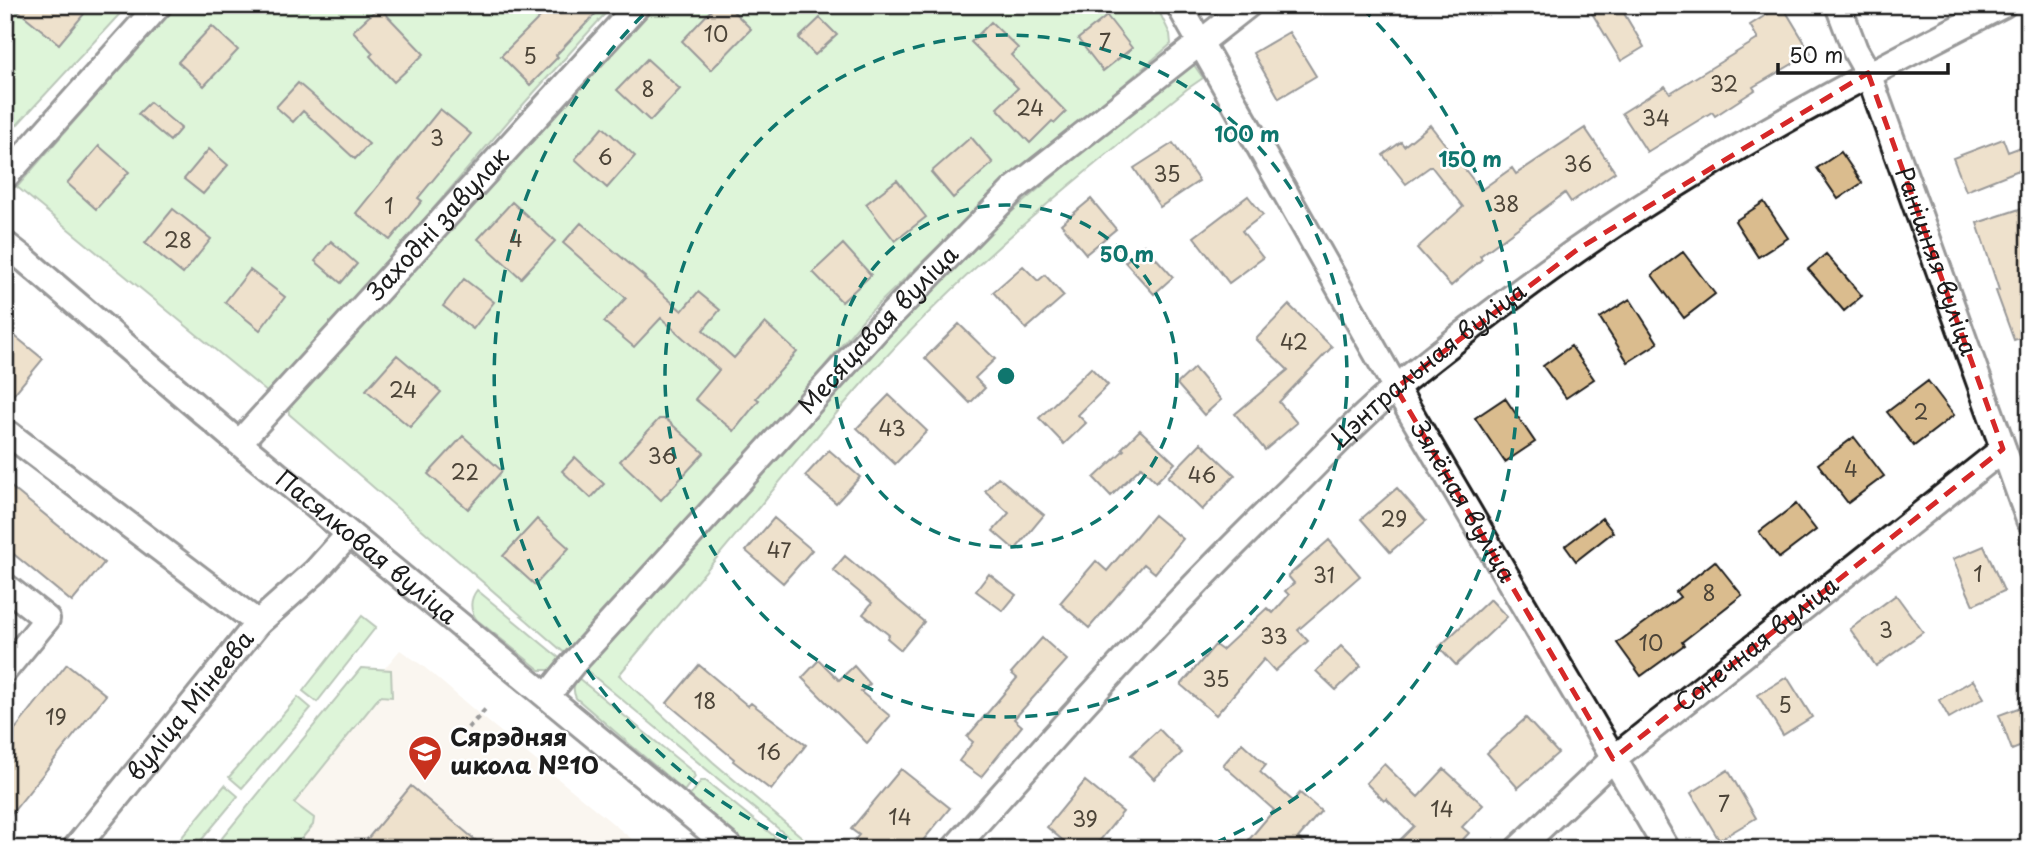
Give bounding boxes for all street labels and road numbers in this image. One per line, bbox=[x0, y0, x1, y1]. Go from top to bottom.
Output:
street label: Заходні завулак bbox=[357, 137, 517, 308]
street label: Ранішняя вуліца bbox=[1887, 161, 1988, 361]
street label: Месяцавая вуліца bbox=[789, 236, 966, 421]
street label: Цэнтральная вуліца bbox=[1322, 272, 1533, 455]
street label: Зялёная вуліца bbox=[1403, 413, 1526, 589]
street label: Пасялковая вуліца bbox=[269, 460, 467, 632]
street label: Сонечная вуліца bbox=[1666, 566, 1846, 719]
street label: вуліца Мінеева bbox=[117, 622, 261, 788]

